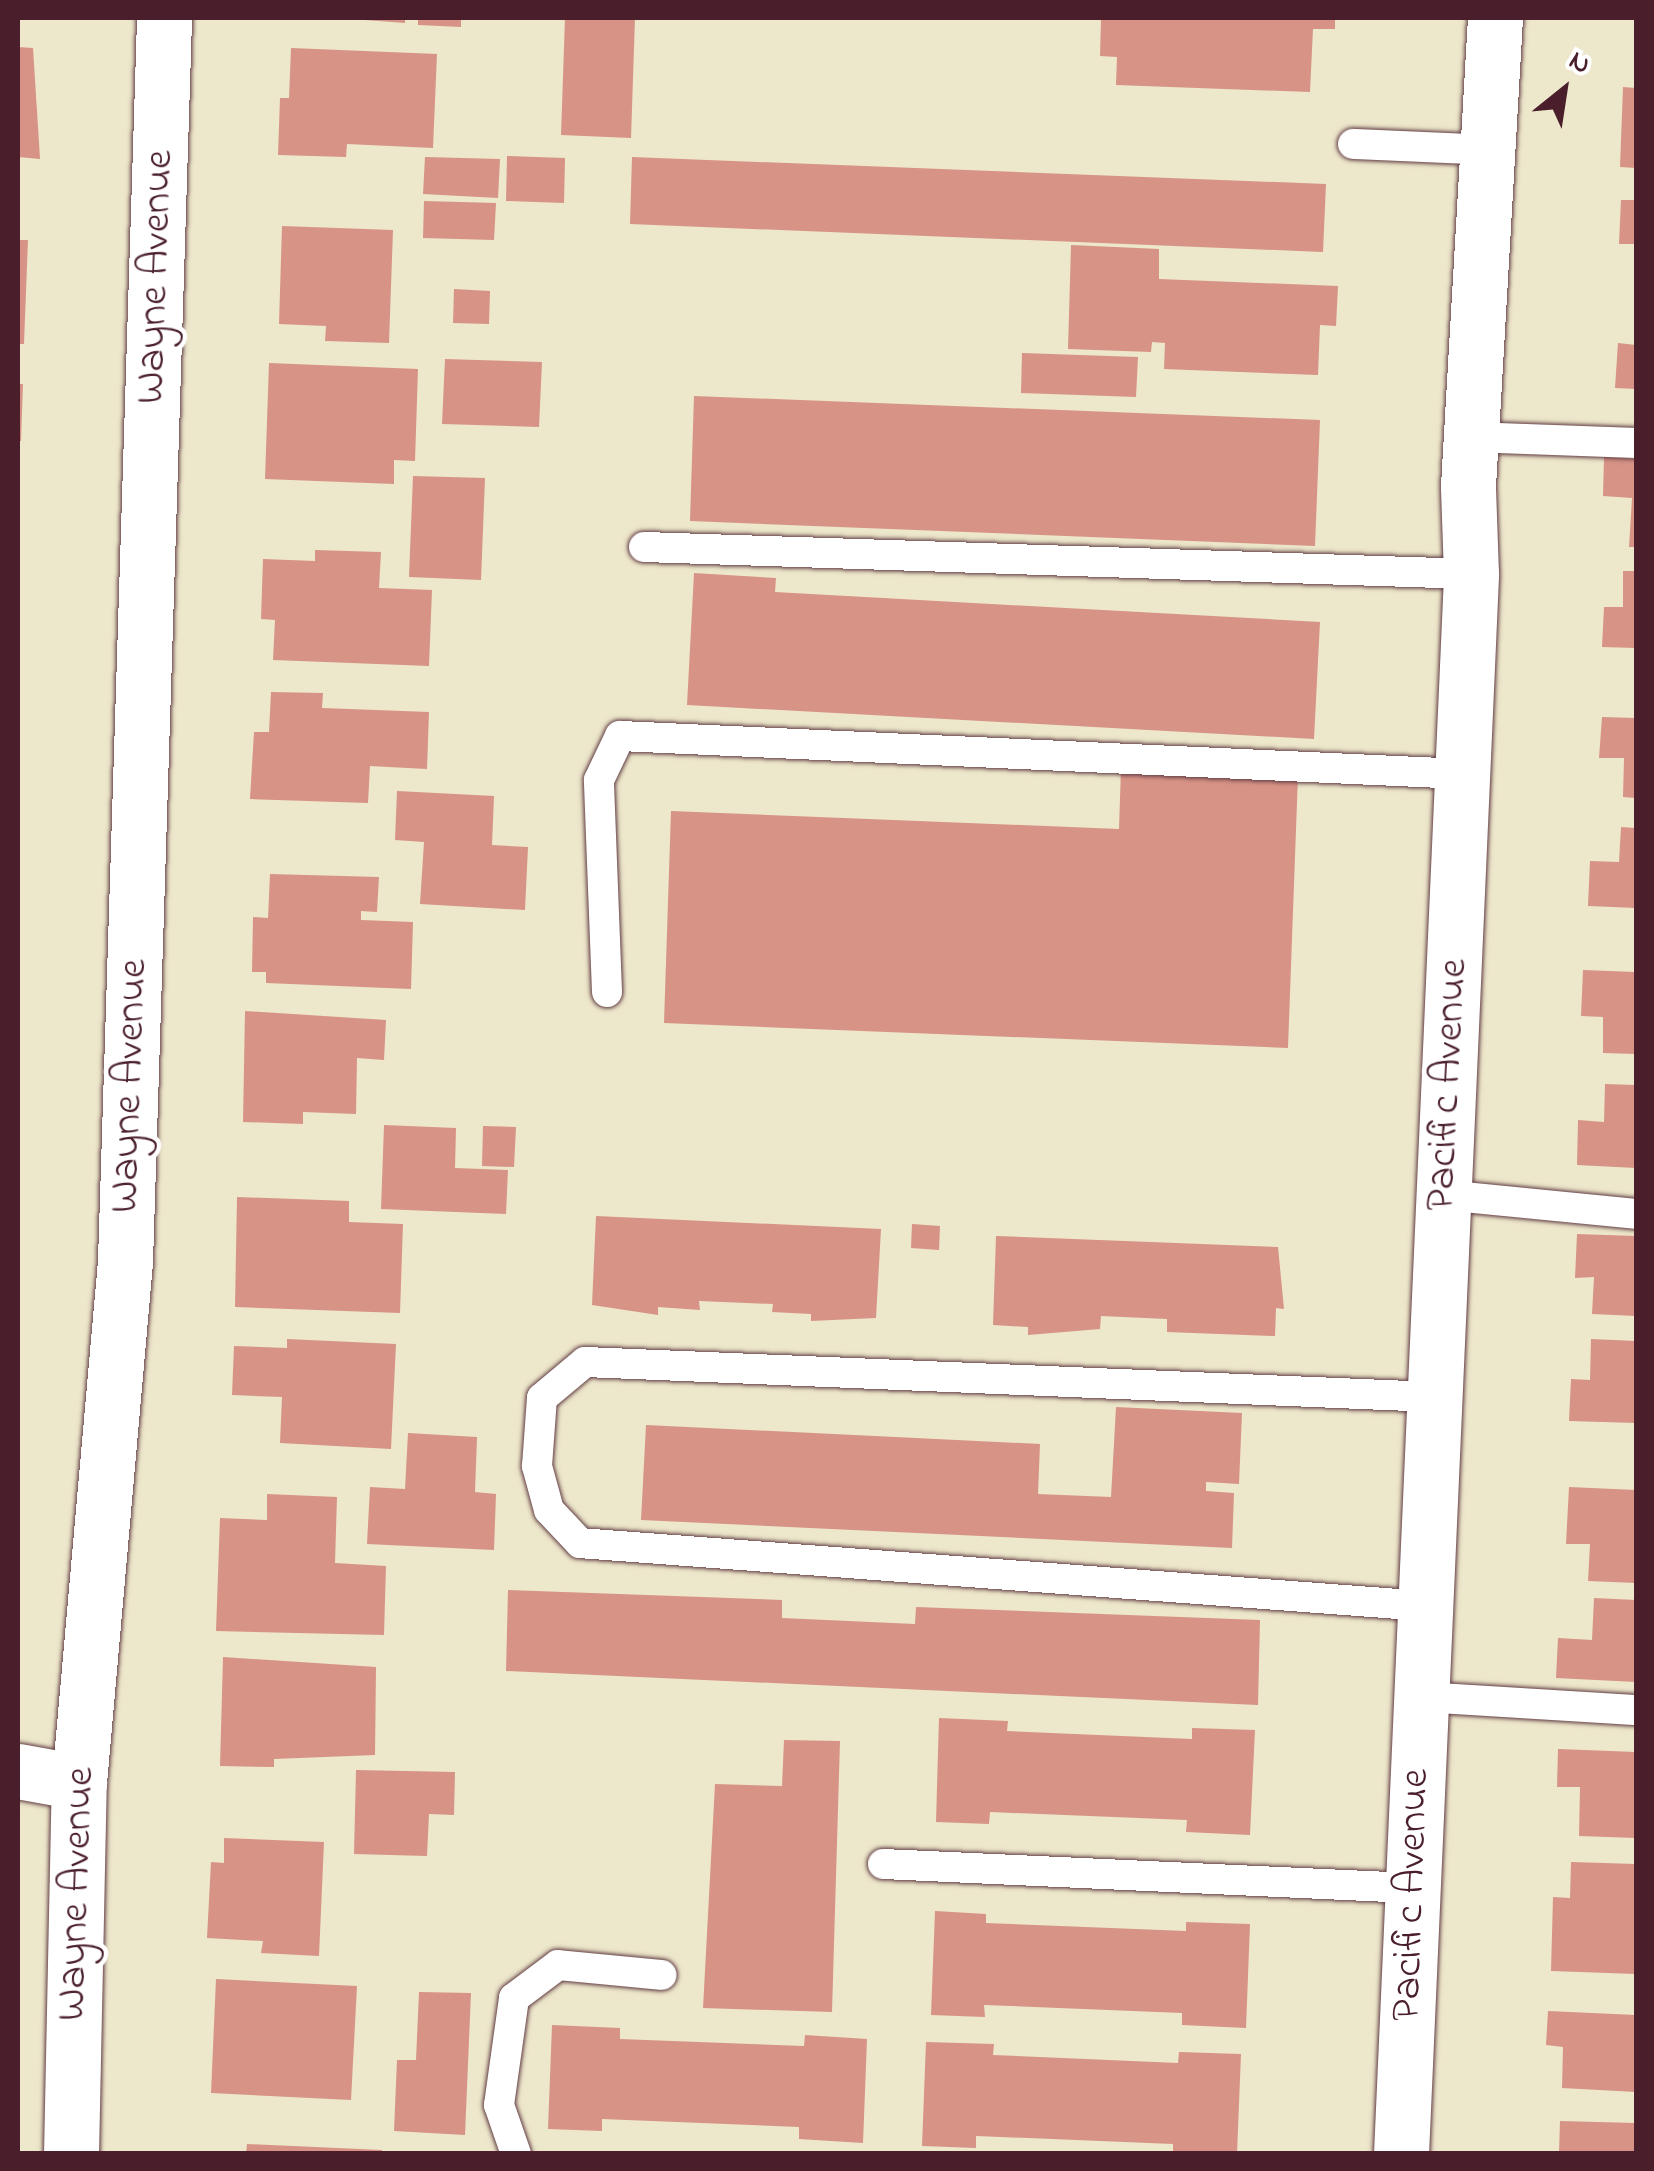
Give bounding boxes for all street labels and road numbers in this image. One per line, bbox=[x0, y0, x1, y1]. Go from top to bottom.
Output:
street label: Wayne Avenue bbox=[126, 149, 186, 405]
street label: Wayne Avenue bbox=[100, 958, 160, 1214]
street label: Pacific Avenue bbox=[1416, 958, 1480, 1212]
street label: Wayne Avenue bbox=[47, 1766, 107, 2022]
street label: Pacific Avenue bbox=[1382, 1768, 1442, 2022]

